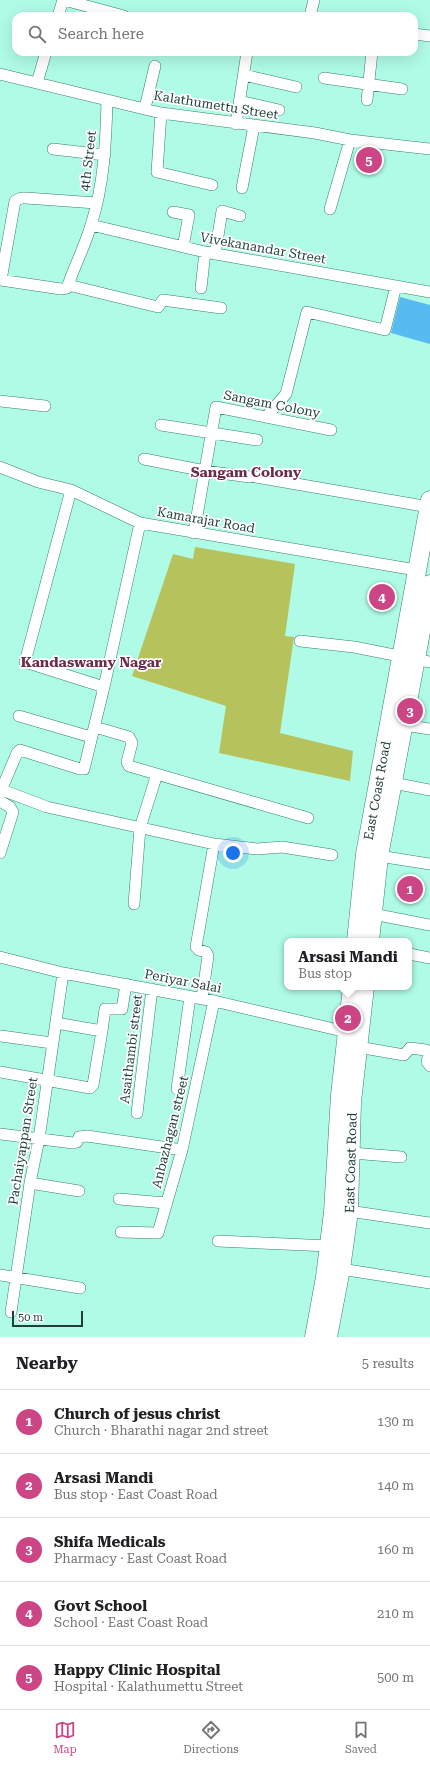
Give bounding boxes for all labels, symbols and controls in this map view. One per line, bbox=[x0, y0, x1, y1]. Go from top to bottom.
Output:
search box bbox=[12, 12, 418, 56]
icon: search bbox=[26, 23, 48, 45]
text: Search here bbox=[58, 25, 144, 43]
street label: Kalathumettu Street bbox=[153, 88, 280, 122]
street label: 4th Street bbox=[77, 130, 99, 192]
pin: 5 bbox=[356, 145, 382, 175]
street label: Vivekanandar Street bbox=[199, 230, 327, 266]
street label: Sangam Colony bbox=[222, 387, 322, 421]
district label: Sangam Colony bbox=[191, 464, 302, 480]
street label: Kamarajar Road bbox=[156, 504, 257, 536]
pin: 4 bbox=[369, 582, 395, 612]
district label: Kandaswamy Nagar bbox=[21, 654, 162, 670]
pin: 3 bbox=[397, 696, 423, 726]
street label: East Coast Road bbox=[360, 739, 393, 841]
your location bbox=[223, 843, 243, 863]
pin: 1 bbox=[397, 874, 423, 904]
popup bbox=[284, 938, 412, 990]
text: Arsasi Mandi bbox=[298, 948, 398, 966]
street label: Periyar Salai bbox=[143, 966, 223, 996]
text: Bus stop bbox=[298, 966, 352, 981]
street label: Asaithambi street bbox=[117, 993, 145, 1104]
pin: 2 bbox=[335, 1003, 361, 1033]
street label: Anbazhagan street bbox=[149, 1074, 191, 1190]
street label: Pachaiyappan Street bbox=[5, 1076, 41, 1206]
street label: East Coast Road bbox=[341, 1112, 359, 1213]
scale bar bbox=[12, 1309, 83, 1328]
text: 50 m bbox=[18, 1311, 43, 1324]
text: Nearby bbox=[16, 1353, 78, 1373]
text: 5 results bbox=[362, 1356, 414, 1371]
text: Church of jesus christ bbox=[54, 1405, 220, 1423]
text: 1 bbox=[25, 1414, 33, 1429]
text: 130 m bbox=[377, 1414, 414, 1429]
text: Church · Bharathi nagar 2nd street bbox=[54, 1423, 268, 1438]
text: Arsasi Mandi bbox=[54, 1469, 153, 1487]
text: 2 bbox=[25, 1478, 33, 1493]
text: 140 m bbox=[377, 1478, 414, 1493]
text: Bus stop · East Coast Road bbox=[54, 1487, 218, 1502]
text: Shifa Medicals bbox=[54, 1533, 166, 1551]
text: 3 bbox=[25, 1542, 33, 1557]
text: 160 m bbox=[377, 1542, 414, 1557]
text: Pharmacy · East Coast Road bbox=[54, 1551, 227, 1566]
text: Govt School bbox=[54, 1597, 147, 1615]
text: 4 bbox=[25, 1606, 33, 1621]
text: 210 m bbox=[377, 1606, 414, 1621]
text: School · East Coast Road bbox=[54, 1615, 208, 1630]
text: Happy Clinic Hospital bbox=[54, 1661, 221, 1679]
text: 5 bbox=[25, 1670, 33, 1685]
text: 500 m bbox=[377, 1670, 414, 1685]
text: Hospital · Kalathumettu Street bbox=[54, 1679, 243, 1694]
tab: Map bbox=[53, 1719, 77, 1756]
tab: Directions bbox=[183, 1719, 239, 1756]
tab: Saved bbox=[345, 1719, 377, 1756]

